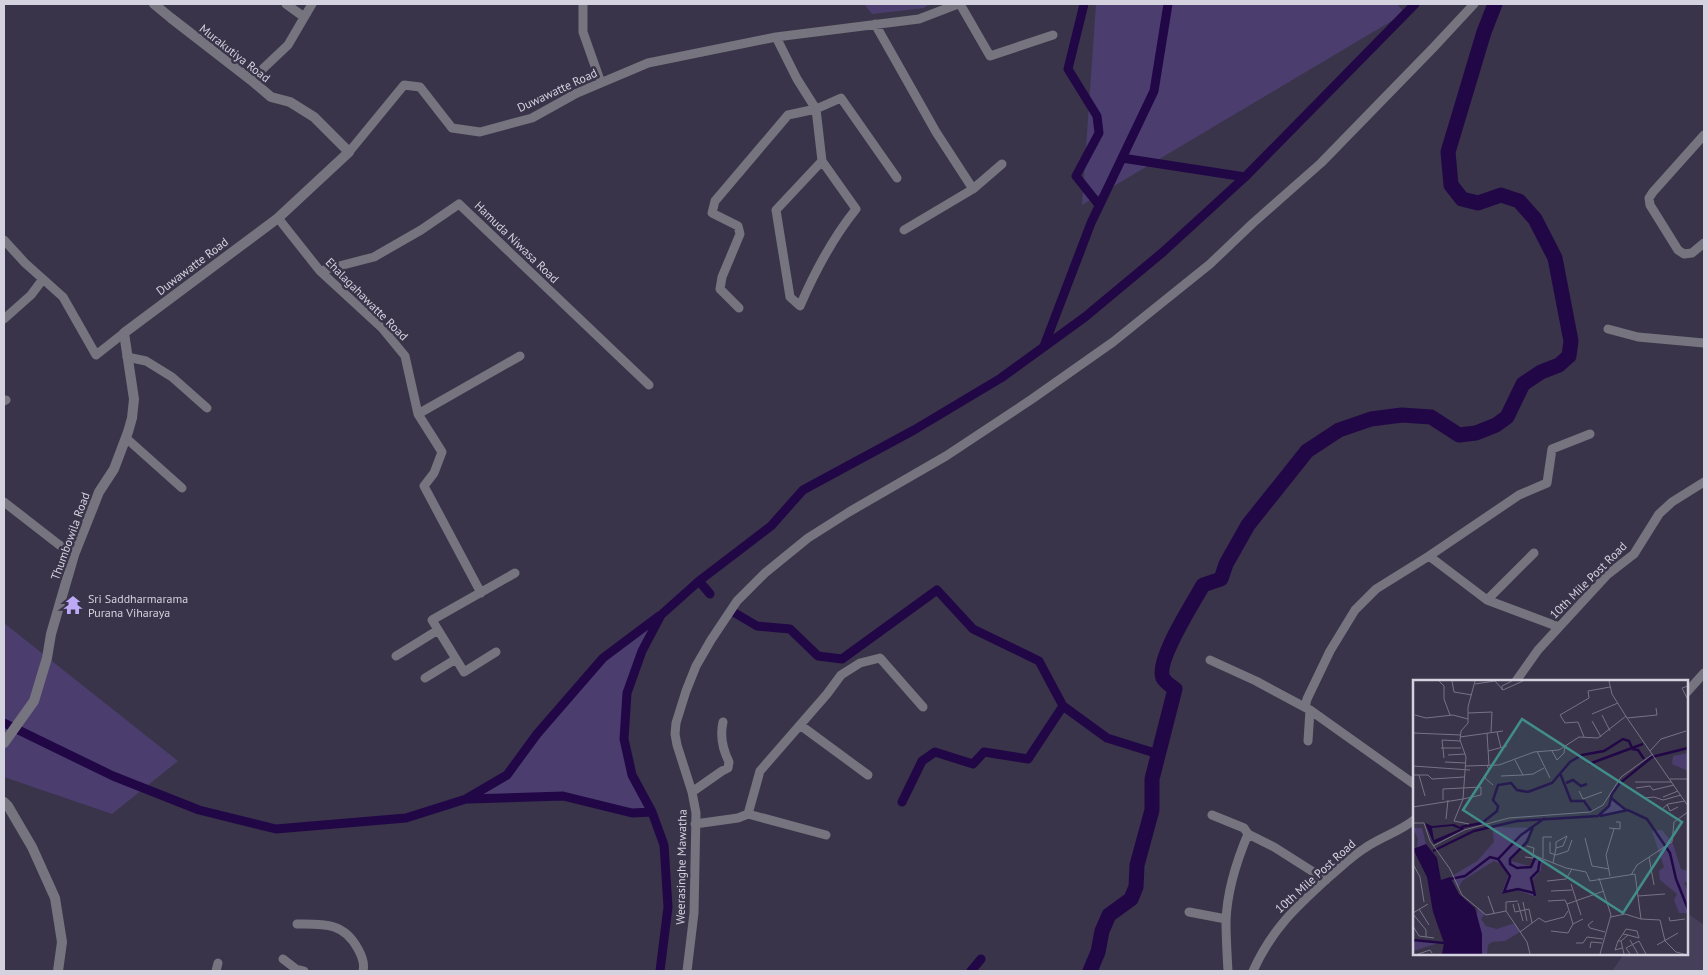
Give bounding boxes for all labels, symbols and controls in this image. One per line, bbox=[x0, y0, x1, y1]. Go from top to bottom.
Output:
street label: Murakutiya Road bbox=[197, 21, 273, 85]
street label: Duwawatte Road bbox=[515, 65, 599, 115]
street label: Hamuda Niwasa Road bbox=[472, 198, 562, 286]
street label: Duwawatte Road bbox=[153, 234, 231, 298]
street label: Ehalagahawatte Road bbox=[323, 255, 411, 343]
street label: Thumbowila Road bbox=[47, 490, 93, 582]
street label: 10th Mile Post Road bbox=[1546, 538, 1630, 622]
place label: Sri Saddharmarama Purana Viharaya bbox=[88, 591, 188, 620]
temple icon: Sri Saddharmarama Purana Viharaya bbox=[62, 594, 84, 616]
inset map bbox=[1413, 680, 1688, 955]
street label: Weerasinghe Mawatha bbox=[672, 809, 690, 925]
street label: 10th Mile Post Road bbox=[1272, 836, 1358, 916]

